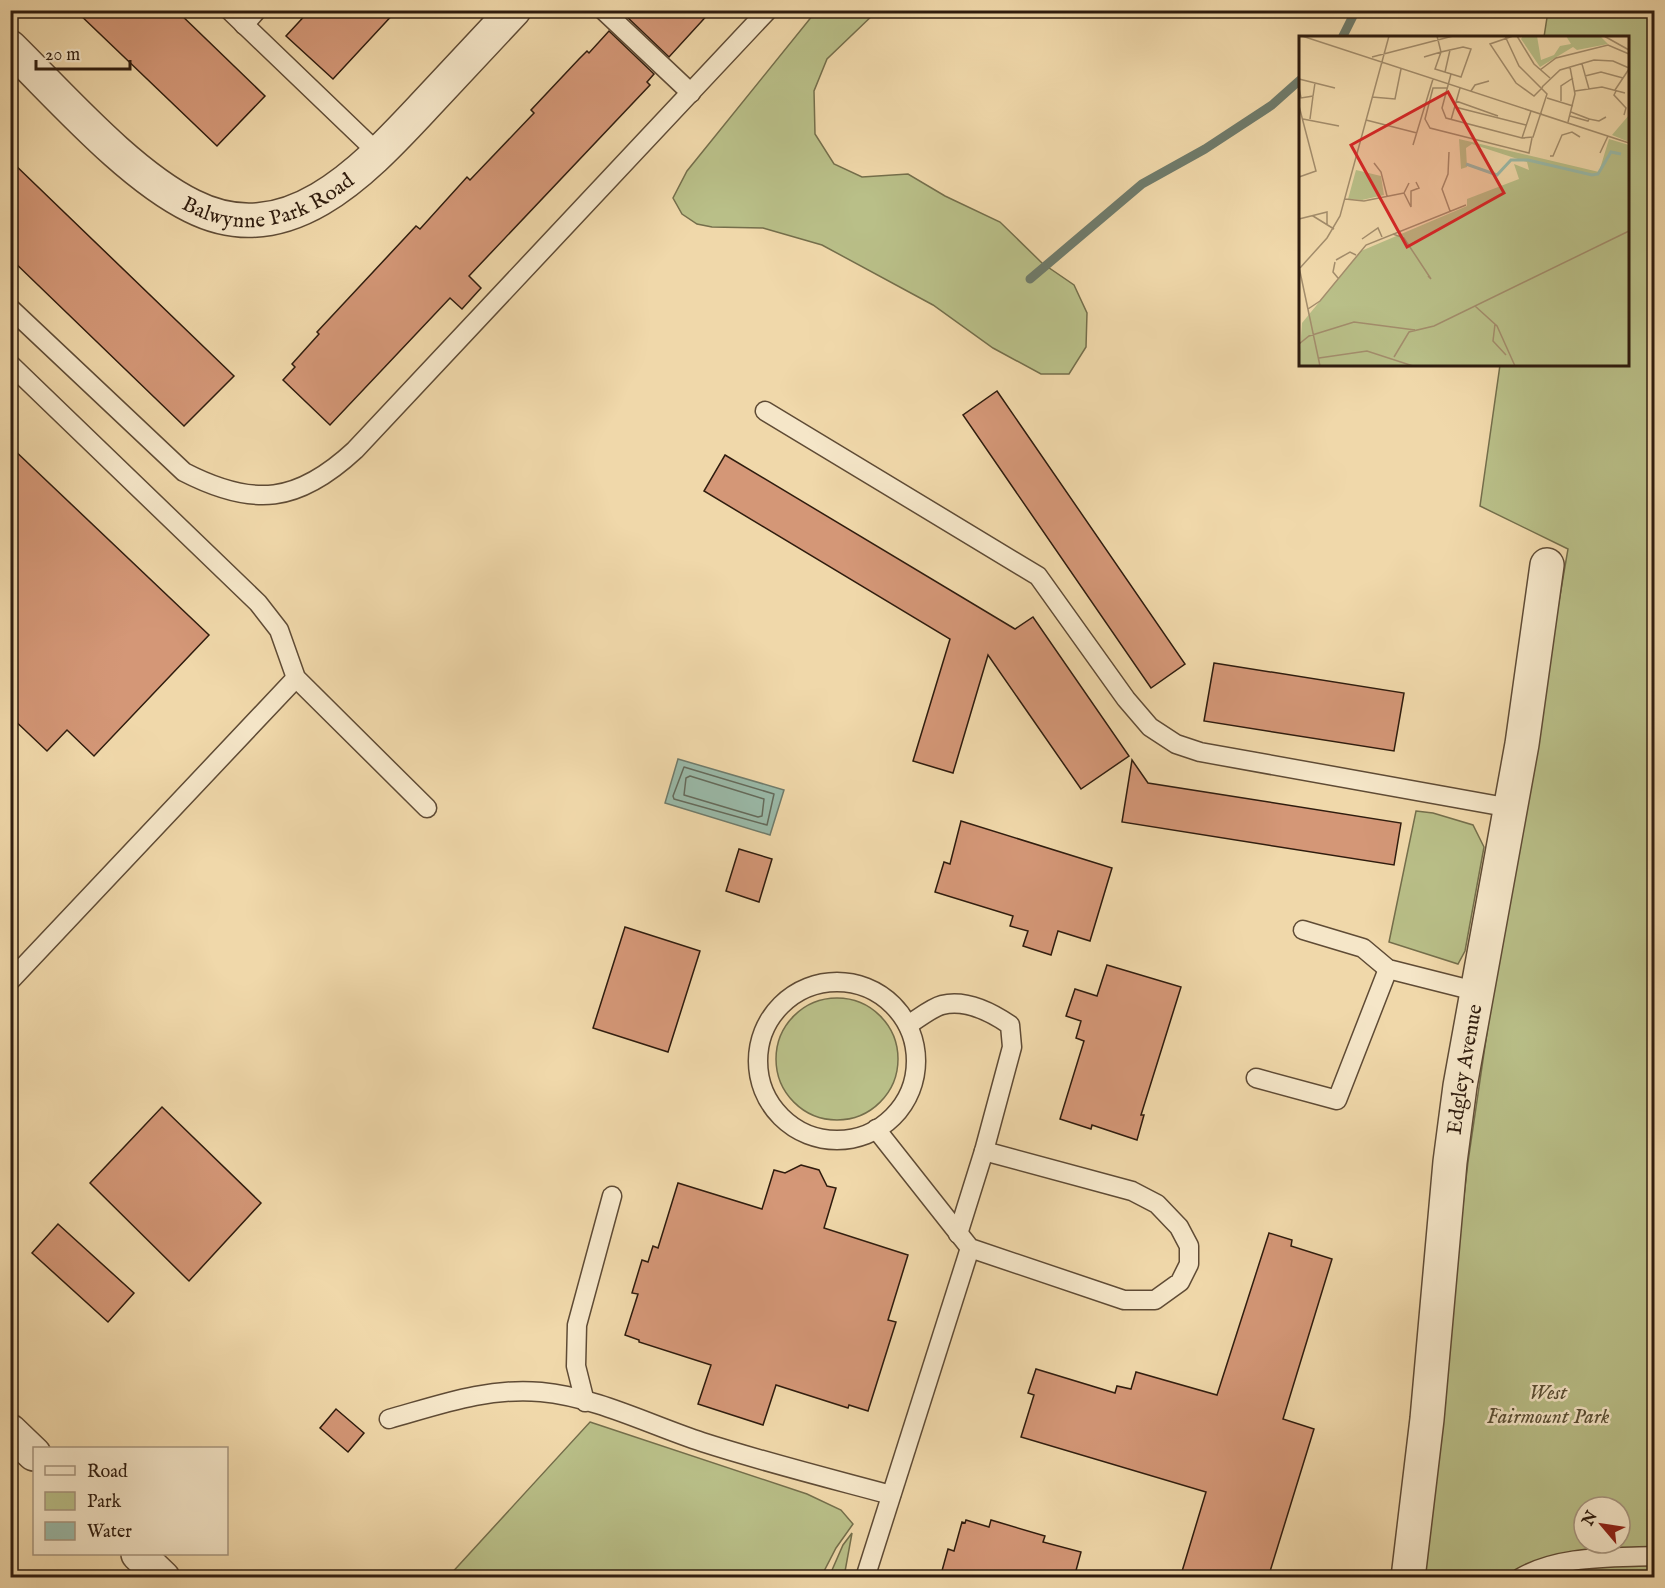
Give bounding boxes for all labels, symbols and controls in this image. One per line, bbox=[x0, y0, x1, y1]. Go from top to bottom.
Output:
scale bar bbox=[36, 33, 130, 71]
inset map bbox=[1299, 36, 1629, 366]
text: 20 m bbox=[45, 44, 80, 67]
street label: Balwynne Park Road bbox=[177, 167, 361, 235]
street label: Edgley Avenue bbox=[1442, 1002, 1490, 1136]
park label: West Fairmount Park bbox=[1487, 1380, 1610, 1431]
legend bbox=[33, 1447, 228, 1555]
text: Road bbox=[87, 1461, 128, 1484]
text: Park bbox=[87, 1491, 122, 1514]
north arrow bbox=[1572, 1495, 1632, 1555]
text: N bbox=[1578, 1508, 1603, 1530]
text: Water bbox=[87, 1521, 132, 1544]

